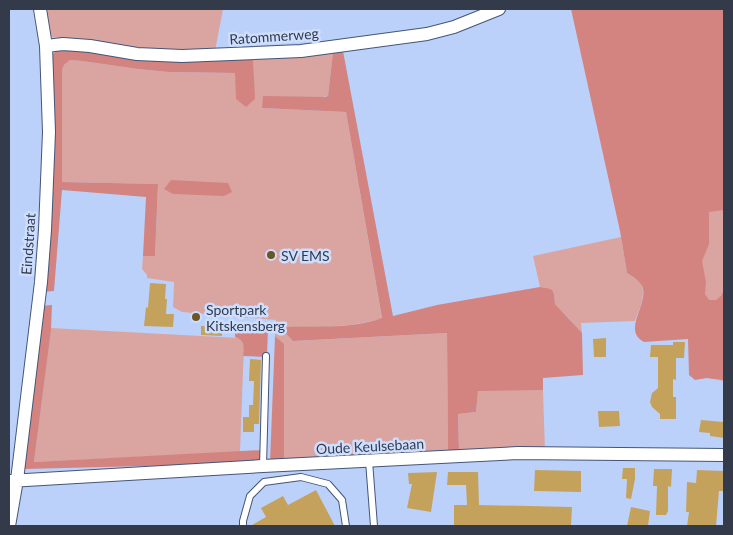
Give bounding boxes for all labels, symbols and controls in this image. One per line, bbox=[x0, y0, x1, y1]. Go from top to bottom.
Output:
street label: Ratommerweg bbox=[229, 24, 319, 48]
street label: Eindstraat bbox=[17, 212, 39, 276]
place label: SV EMS bbox=[281, 247, 330, 264]
marker: SV EMS bbox=[265, 249, 277, 261]
place label: Sportpark Kitskensberg bbox=[206, 301, 285, 334]
marker: Sportpark Kitskensberg bbox=[190, 311, 202, 323]
street label: Oude Keulsebaan bbox=[316, 435, 424, 457]

